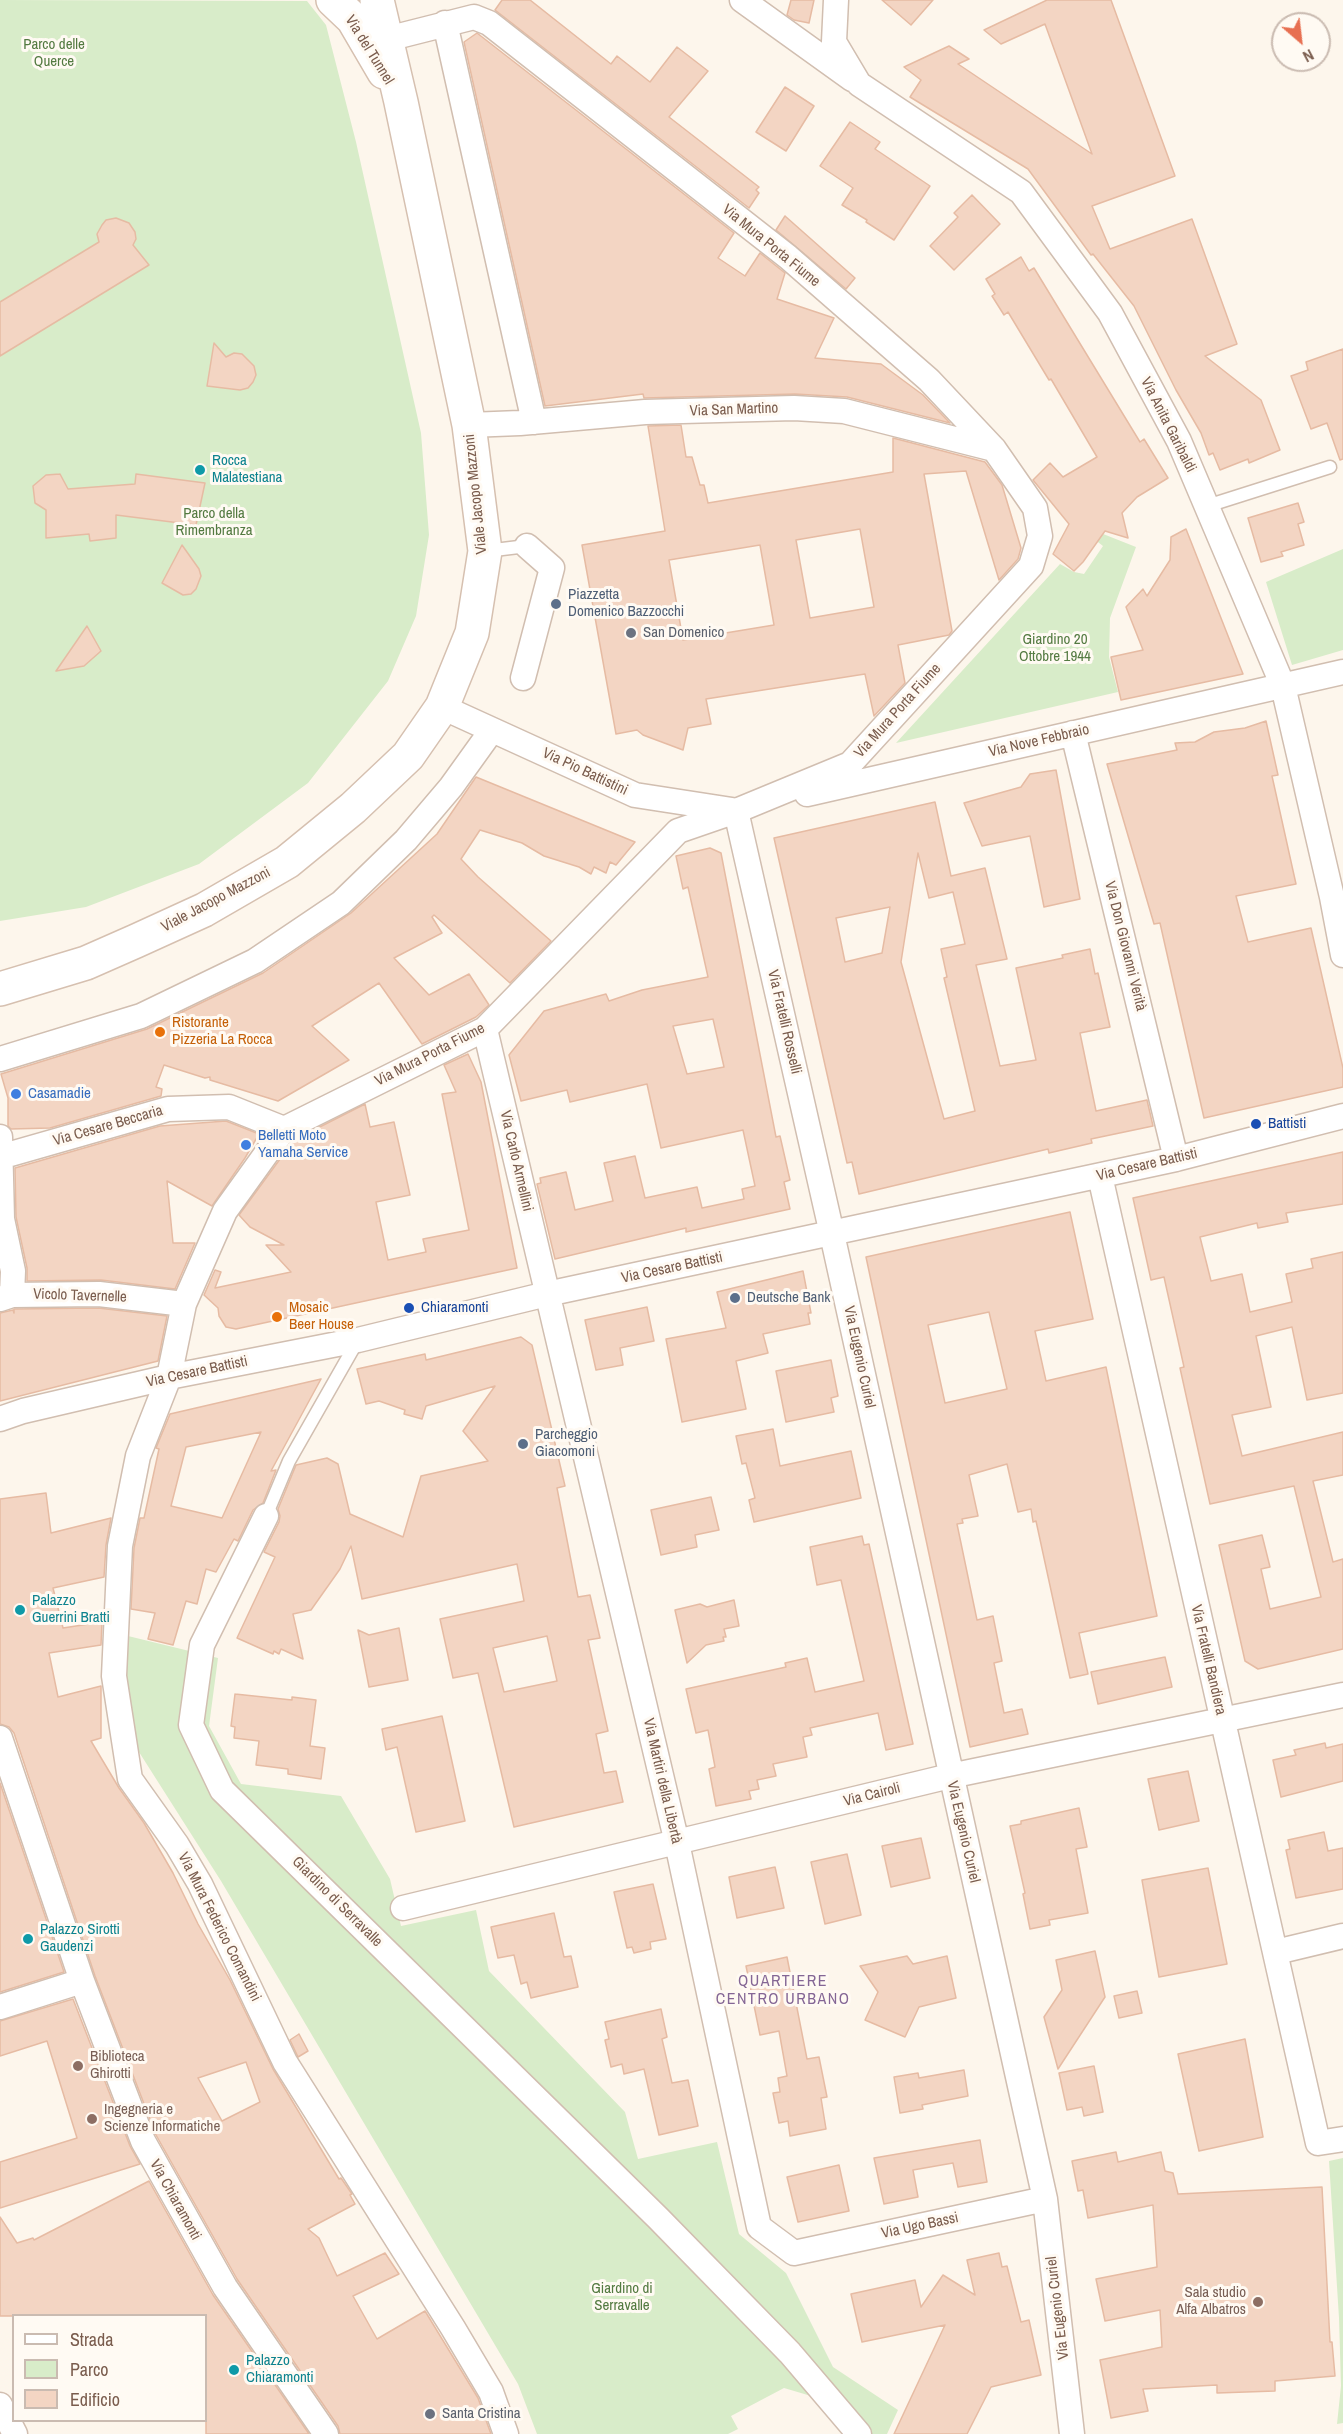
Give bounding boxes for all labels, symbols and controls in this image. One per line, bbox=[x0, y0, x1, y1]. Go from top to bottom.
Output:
street label: Via del Tunnel bbox=[341, 12, 397, 88]
north arrow bbox=[1271, 12, 1331, 72]
park label: Parco delle Querce bbox=[23, 36, 85, 71]
text: N bbox=[1299, 44, 1318, 68]
street label: Via Mura Porta Fiume bbox=[718, 201, 824, 291]
street label: Via Anita Garibaldi bbox=[1136, 374, 1200, 476]
street label: Via San Martino bbox=[689, 399, 779, 421]
street label: Viale Jacopo Mazzoni bbox=[461, 433, 491, 555]
place label: Rocca Malatestiana bbox=[212, 452, 282, 487]
marker: Rocca Malatestiana bbox=[193, 463, 207, 477]
park label: Parco della Rimembranza bbox=[175, 505, 253, 540]
place label: Piazzetta Domenico Bazzocchi bbox=[568, 586, 684, 621]
marker: Piazzetta Domenico Bazzocchi bbox=[549, 597, 563, 611]
place label: San Domenico bbox=[643, 624, 724, 642]
marker: San Domenico bbox=[624, 626, 638, 640]
park label: Giardino 20 Ottobre 1944 bbox=[1019, 631, 1091, 666]
street label: Via Mura Porta Fiume bbox=[851, 660, 945, 762]
street label: Via Nove Febbraio bbox=[987, 721, 1091, 761]
street label: Via Pio Battistini bbox=[539, 744, 631, 800]
street label: Viale Jacopo Mazzoni bbox=[158, 864, 274, 936]
street label: Via Don Giovanni Verità bbox=[1100, 879, 1150, 1013]
street label: Via Fratelli Rosselli bbox=[763, 968, 805, 1076]
place label: Ristorante Pizzeria La Rocca bbox=[172, 1014, 272, 1049]
street label: Via Mura Porta Fiume bbox=[372, 1020, 488, 1090]
marker: Ristorante Pizzeria La Rocca bbox=[153, 1025, 167, 1039]
place label: Casamadie bbox=[28, 1085, 91, 1103]
marker: Casamadie bbox=[9, 1087, 23, 1101]
street label: Via Cesare Beccaria bbox=[51, 1102, 165, 1150]
street label: Via Carlo Armellini bbox=[496, 1109, 536, 1213]
place label: Battisti bbox=[1268, 1115, 1306, 1133]
marker: Battisti bbox=[1249, 1117, 1263, 1131]
place label: Belletti Moto Yamaha Service bbox=[258, 1127, 348, 1162]
marker: Belletti Moto Yamaha Service bbox=[239, 1138, 253, 1152]
street label: Via Cesare Battisti bbox=[1095, 1145, 1199, 1185]
street label: Via Cesare Battisti bbox=[620, 1248, 724, 1288]
street label: Vicolo Tavernelle bbox=[33, 1285, 127, 1307]
place label: Deutsche Bank bbox=[747, 1289, 830, 1307]
marker: Deutsche Bank bbox=[728, 1291, 742, 1305]
place label: Mosaic Beer House bbox=[289, 1299, 354, 1334]
place label: Chiaramonti bbox=[421, 1299, 489, 1317]
marker: Chiaramonti bbox=[402, 1301, 416, 1315]
street label: Via Eugenio Curiel bbox=[839, 1304, 879, 1410]
marker: Mosaic Beer House bbox=[270, 1310, 284, 1324]
street label: Via Cesare Battisti bbox=[145, 1352, 249, 1392]
place label: Parcheggio Giacomoni bbox=[535, 1426, 598, 1461]
marker: Parcheggio Giacomoni bbox=[516, 1437, 530, 1451]
place label: Palazzo Guerrini Bratti bbox=[32, 1592, 110, 1627]
marker: Palazzo Guerrini Bratti bbox=[13, 1603, 27, 1617]
street label: Via Fratelli Bandiera bbox=[1187, 1603, 1229, 1717]
street label: Via Martiri della Libertà bbox=[639, 1716, 685, 1846]
street label: Via Cairoli bbox=[842, 1779, 902, 1811]
street label: Via Eugenio Curiel bbox=[943, 1779, 983, 1885]
street label: Via Mura Federico Comandini bbox=[174, 1850, 264, 2004]
street label: Giardino di Serravalle bbox=[288, 1853, 386, 1951]
place label: Palazzo Sirotti Gaudenzi bbox=[40, 1921, 120, 1956]
marker: Palazzo Sirotti Gaudenzi bbox=[21, 1932, 35, 1946]
district label: QUARTIERE CENTRO URBANO bbox=[716, 1972, 850, 2010]
place label: Biblioteca Ghirotti bbox=[90, 2048, 145, 2083]
marker: Biblioteca Ghirotti bbox=[71, 2059, 85, 2073]
place label: Ingegneria e Scienze Informatiche bbox=[104, 2101, 220, 2136]
marker: Ingegneria e Scienze Informatiche bbox=[85, 2112, 99, 2126]
street label: Via Chiaramonti bbox=[145, 2157, 205, 2243]
street label: Via Ugo Bassi bbox=[880, 2209, 960, 2243]
street label: Via Eugenio Curiel bbox=[1043, 2255, 1073, 2361]
park label: Giardino di Serravalle bbox=[591, 2280, 653, 2315]
place label: Sala studio Alfa Albatros bbox=[1176, 2284, 1246, 2319]
marker: Sala studio Alfa Albatros bbox=[1251, 2295, 1265, 2309]
legend bbox=[12, 2314, 207, 2422]
text: Strada bbox=[70, 2327, 114, 2352]
place label: Palazzo Chiaramonti bbox=[246, 2352, 314, 2387]
text: Parco bbox=[70, 2357, 109, 2382]
marker: Palazzo Chiaramonti bbox=[227, 2363, 241, 2377]
text: Edificio bbox=[70, 2387, 120, 2412]
place label: Santa Cristina bbox=[442, 2405, 521, 2423]
marker: Santa Cristina bbox=[423, 2407, 437, 2421]

